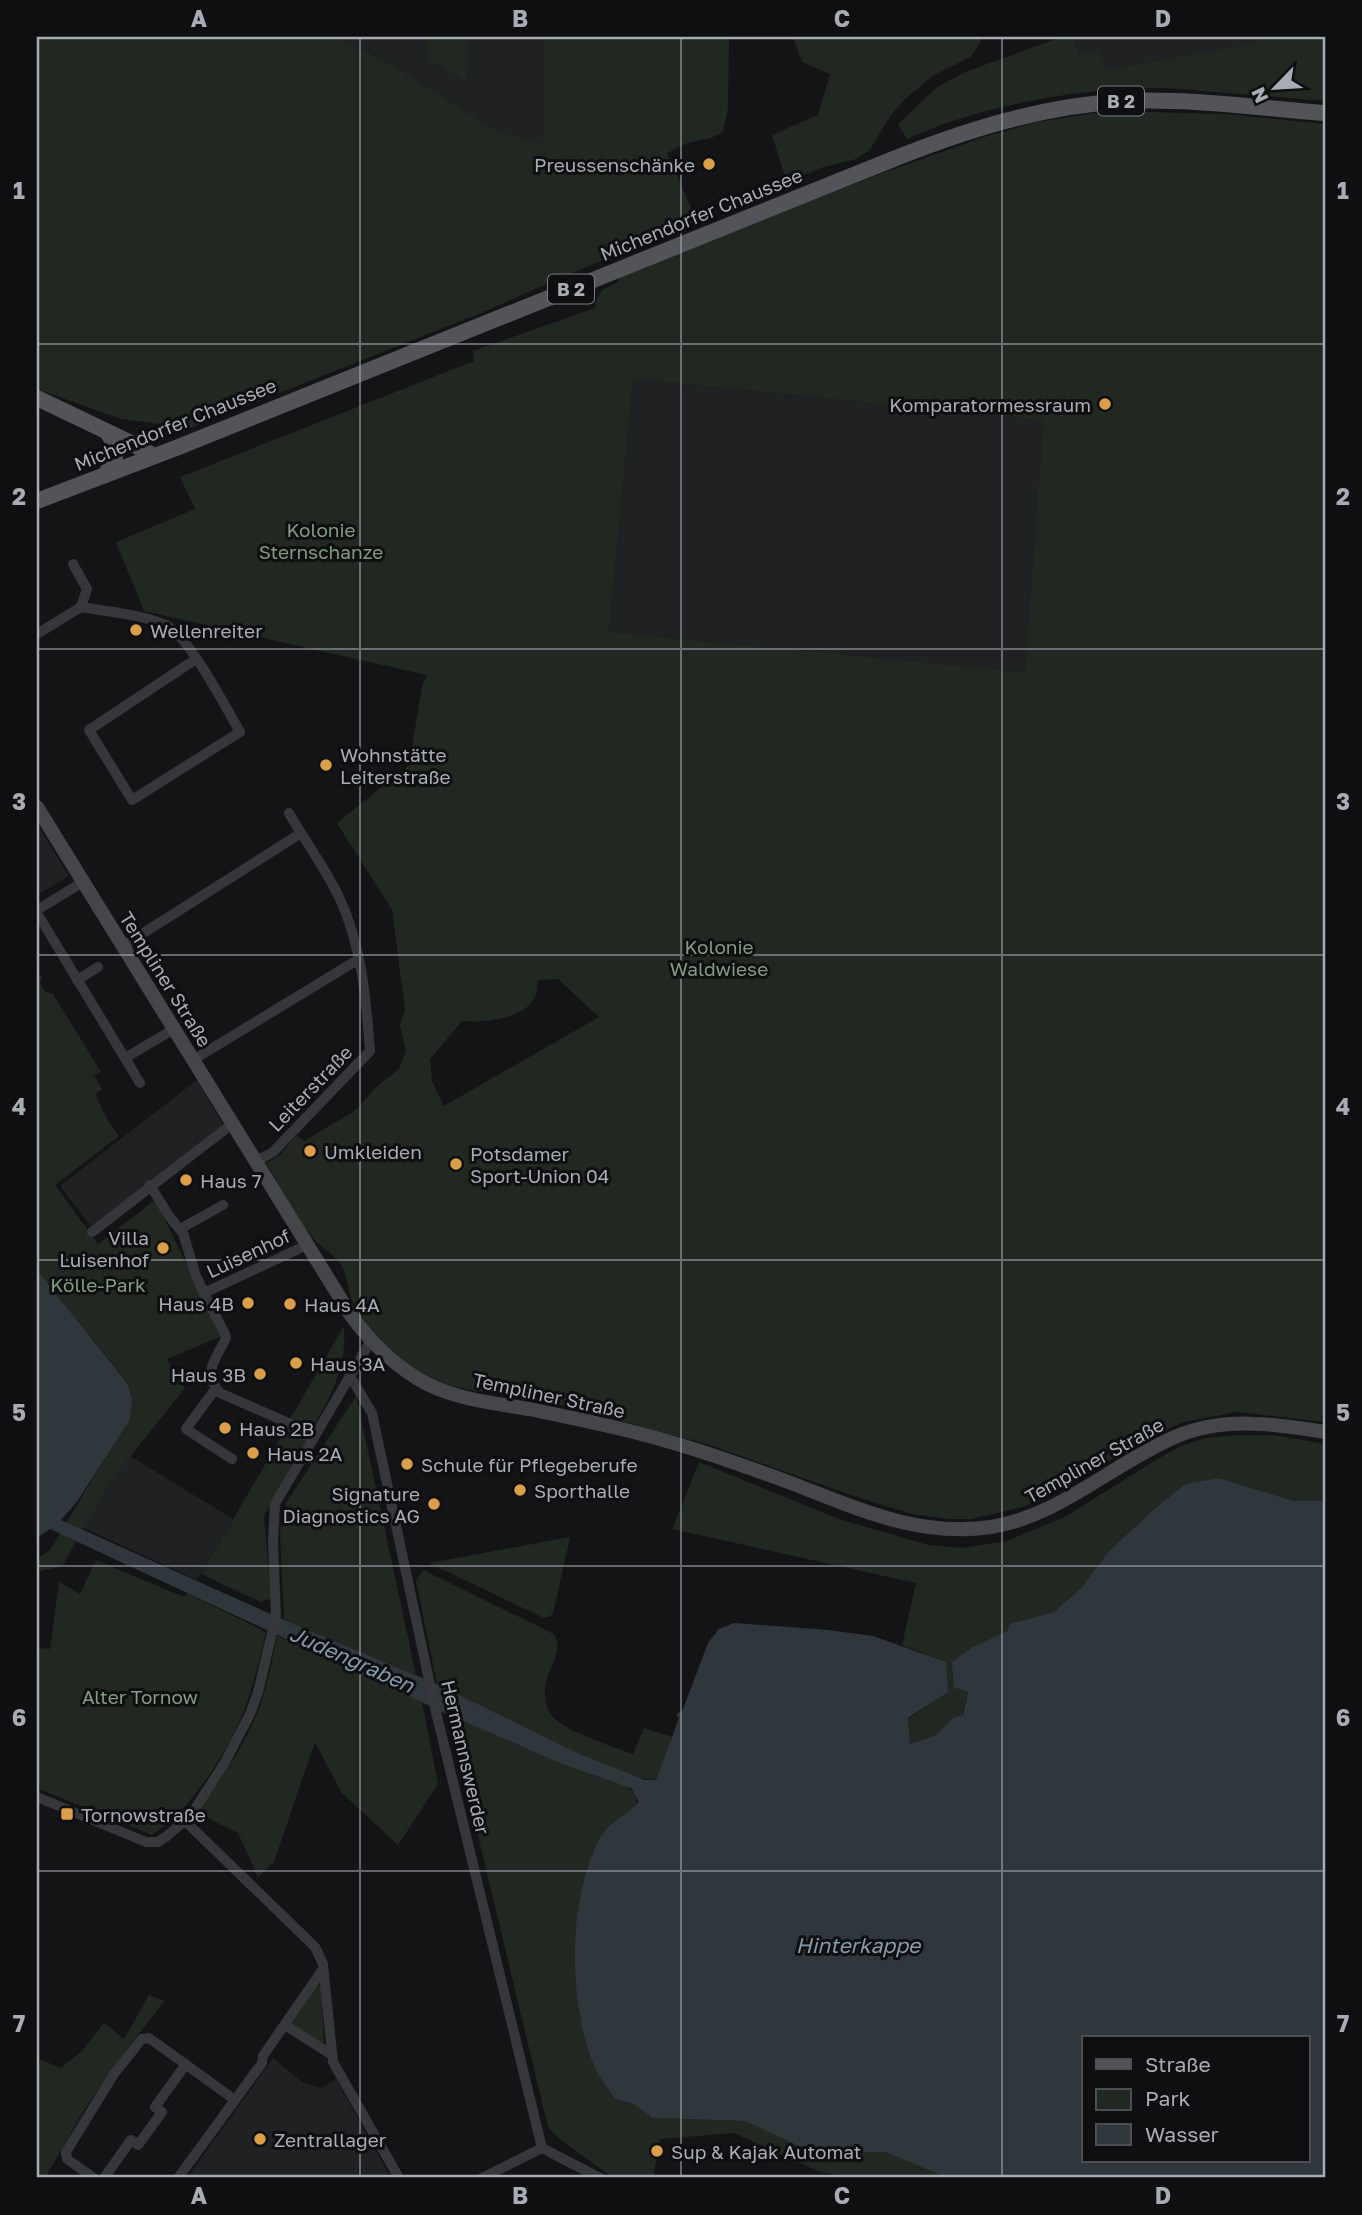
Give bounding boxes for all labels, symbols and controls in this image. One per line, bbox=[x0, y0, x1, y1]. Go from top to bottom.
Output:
text: A bbox=[191, 4, 208, 32]
text: B bbox=[512, 4, 528, 32]
text: C bbox=[834, 4, 850, 32]
text: D bbox=[1155, 4, 1171, 32]
north arrow bbox=[1240, 52, 1310, 122]
text: N bbox=[1246, 84, 1273, 107]
road number: B 2 bbox=[1098, 86, 1144, 116]
place label: Preussenschänke bbox=[534, 153, 695, 176]
marker: Preussenschänke bbox=[701, 156, 717, 172]
street label: Michendorfer Chaussee bbox=[597, 163, 805, 265]
text: 1 bbox=[13, 176, 25, 204]
text: 1 bbox=[1337, 176, 1349, 204]
road number: B 2 bbox=[548, 274, 594, 304]
street label: Michendorfer Chaussee bbox=[71, 373, 279, 475]
place label: Komparatormessraum bbox=[889, 393, 1091, 416]
marker: Komparatormessraum bbox=[1097, 396, 1113, 412]
text: 2 bbox=[12, 482, 26, 510]
text: 2 bbox=[1336, 482, 1350, 510]
park label: Kolonie Sternschanze bbox=[259, 518, 383, 563]
place label: Wellenreiter bbox=[150, 619, 263, 642]
marker: Wellenreiter bbox=[128, 622, 144, 638]
place label: Wohnstätte Leiterstraße bbox=[340, 743, 450, 788]
marker: Wohnstätte Leiterstraße bbox=[318, 757, 334, 773]
text: 3 bbox=[12, 787, 26, 815]
text: 3 bbox=[1336, 787, 1350, 815]
street label: Templiner Straße bbox=[115, 907, 217, 1051]
park label: Kolonie Waldwiese bbox=[670, 935, 768, 980]
street label: Leiterstraße bbox=[263, 1040, 357, 1136]
text: 4 bbox=[12, 1092, 26, 1120]
text: 4 bbox=[1336, 1092, 1350, 1120]
place label: Umkleiden bbox=[324, 1140, 422, 1163]
place label: Potsdamer Sport-Union 04 bbox=[470, 1142, 609, 1187]
marker: Umkleiden bbox=[302, 1143, 318, 1159]
marker: Potsdamer Sport-Union 04 bbox=[448, 1156, 464, 1172]
place label: Haus 7 bbox=[200, 1169, 262, 1192]
marker: Haus 7 bbox=[178, 1172, 194, 1188]
street label: Luisenhof bbox=[203, 1224, 294, 1282]
place label: Villa Luisenhof bbox=[59, 1226, 149, 1271]
marker: Villa Luisenhof bbox=[155, 1240, 171, 1256]
park label: Kölle-Park bbox=[50, 1273, 146, 1296]
place label: Haus 4B bbox=[158, 1292, 234, 1315]
place label: Haus 4A bbox=[304, 1293, 380, 1316]
marker: Haus 4B bbox=[240, 1295, 256, 1311]
marker: Haus 4A bbox=[282, 1296, 298, 1312]
place label: Haus 3A bbox=[310, 1352, 386, 1375]
marker: Haus 3A bbox=[288, 1355, 304, 1371]
place label: Haus 3B bbox=[171, 1363, 246, 1386]
marker: Haus 3B bbox=[252, 1366, 268, 1382]
street label: Templiner Straße bbox=[471, 1368, 627, 1422]
text: 5 bbox=[12, 1398, 26, 1426]
text: 5 bbox=[1336, 1398, 1350, 1426]
street label: Templiner Straße bbox=[1021, 1412, 1167, 1508]
place label: Haus 2B bbox=[239, 1417, 314, 1440]
marker: Haus 2B bbox=[217, 1420, 233, 1436]
place label: Haus 2A bbox=[267, 1442, 343, 1465]
marker: Haus 2A bbox=[245, 1445, 261, 1461]
place label: Schule für Pflegeberufe bbox=[421, 1453, 638, 1476]
marker: Schule für Pflegeberufe bbox=[399, 1456, 415, 1472]
place label: Sporthalle bbox=[534, 1479, 630, 1502]
place label: Signature Diagnostics AG bbox=[282, 1482, 420, 1527]
marker: Sporthalle bbox=[512, 1482, 528, 1498]
marker: Signature Diagnostics AG bbox=[426, 1496, 442, 1512]
water label: Judengraben bbox=[286, 1620, 419, 1698]
street label: Hermannswerder bbox=[437, 1678, 495, 1837]
park label: Alter Tornow bbox=[82, 1685, 198, 1708]
text: 6 bbox=[12, 1703, 26, 1731]
text: 6 bbox=[1336, 1703, 1350, 1731]
place label: Tornowstraße bbox=[81, 1803, 206, 1826]
marker: Tornowstraße bbox=[59, 1806, 75, 1822]
water label: Hinterkappe bbox=[796, 1932, 922, 1958]
text: 7 bbox=[13, 2009, 25, 2037]
text: 7 bbox=[1337, 2009, 1349, 2037]
legend bbox=[1082, 2036, 1310, 2162]
text: Straße bbox=[1145, 2051, 1211, 2077]
text: Park bbox=[1145, 2085, 1191, 2111]
text: Wasser bbox=[1145, 2121, 1219, 2147]
place label: Zentrallager bbox=[274, 2128, 387, 2151]
marker: Zentrallager bbox=[252, 2131, 268, 2147]
place label: Sup & Kajak Automat bbox=[671, 2140, 861, 2163]
marker: Sup & Kajak Automat bbox=[649, 2143, 665, 2159]
text: A bbox=[191, 2181, 208, 2209]
text: B bbox=[512, 2181, 528, 2209]
text: C bbox=[834, 2181, 850, 2209]
text: D bbox=[1155, 2181, 1171, 2209]

